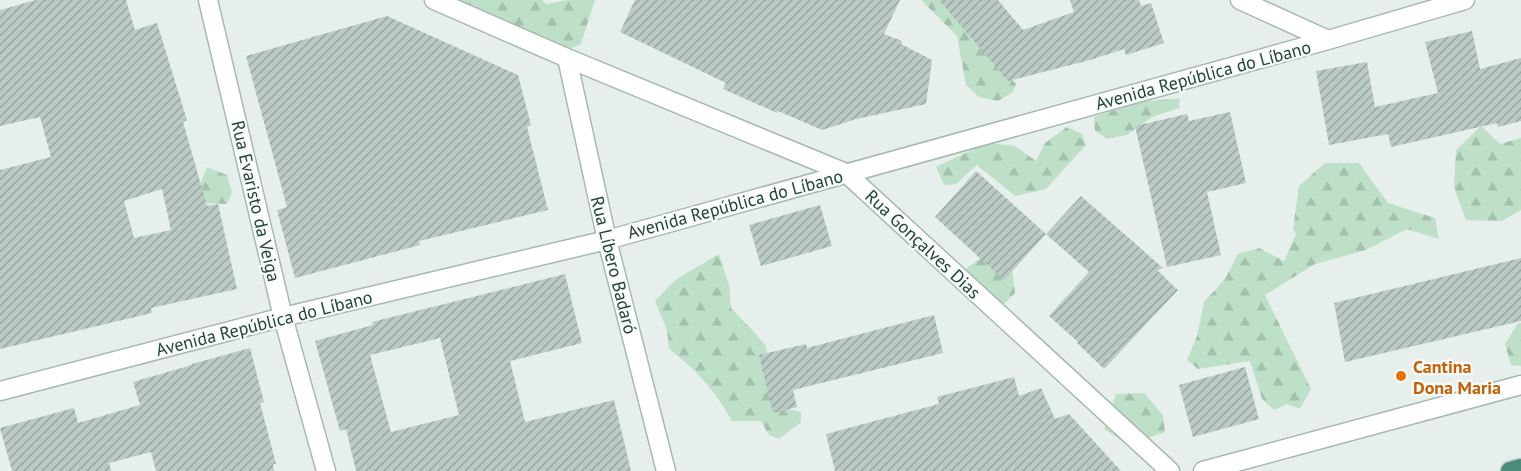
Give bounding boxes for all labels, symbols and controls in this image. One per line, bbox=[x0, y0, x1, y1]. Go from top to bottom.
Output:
street label: Avenida República do Líbano bbox=[1093, 35, 1313, 115]
street label: Rua Evaristo da Veiga bbox=[226, 118, 286, 284]
street label: Avenida República do Líbano bbox=[625, 164, 845, 244]
street label: Rua Gonçalves Dias bbox=[860, 184, 986, 304]
street label: Rua Líbero Badaró bbox=[586, 194, 642, 336]
street label: Avenida República do Líbano bbox=[153, 285, 375, 361]
place label: Cantina Dona Maria bbox=[1413, 355, 1501, 399]
marker: Cantina Dona Maria bbox=[1394, 369, 1408, 383]

